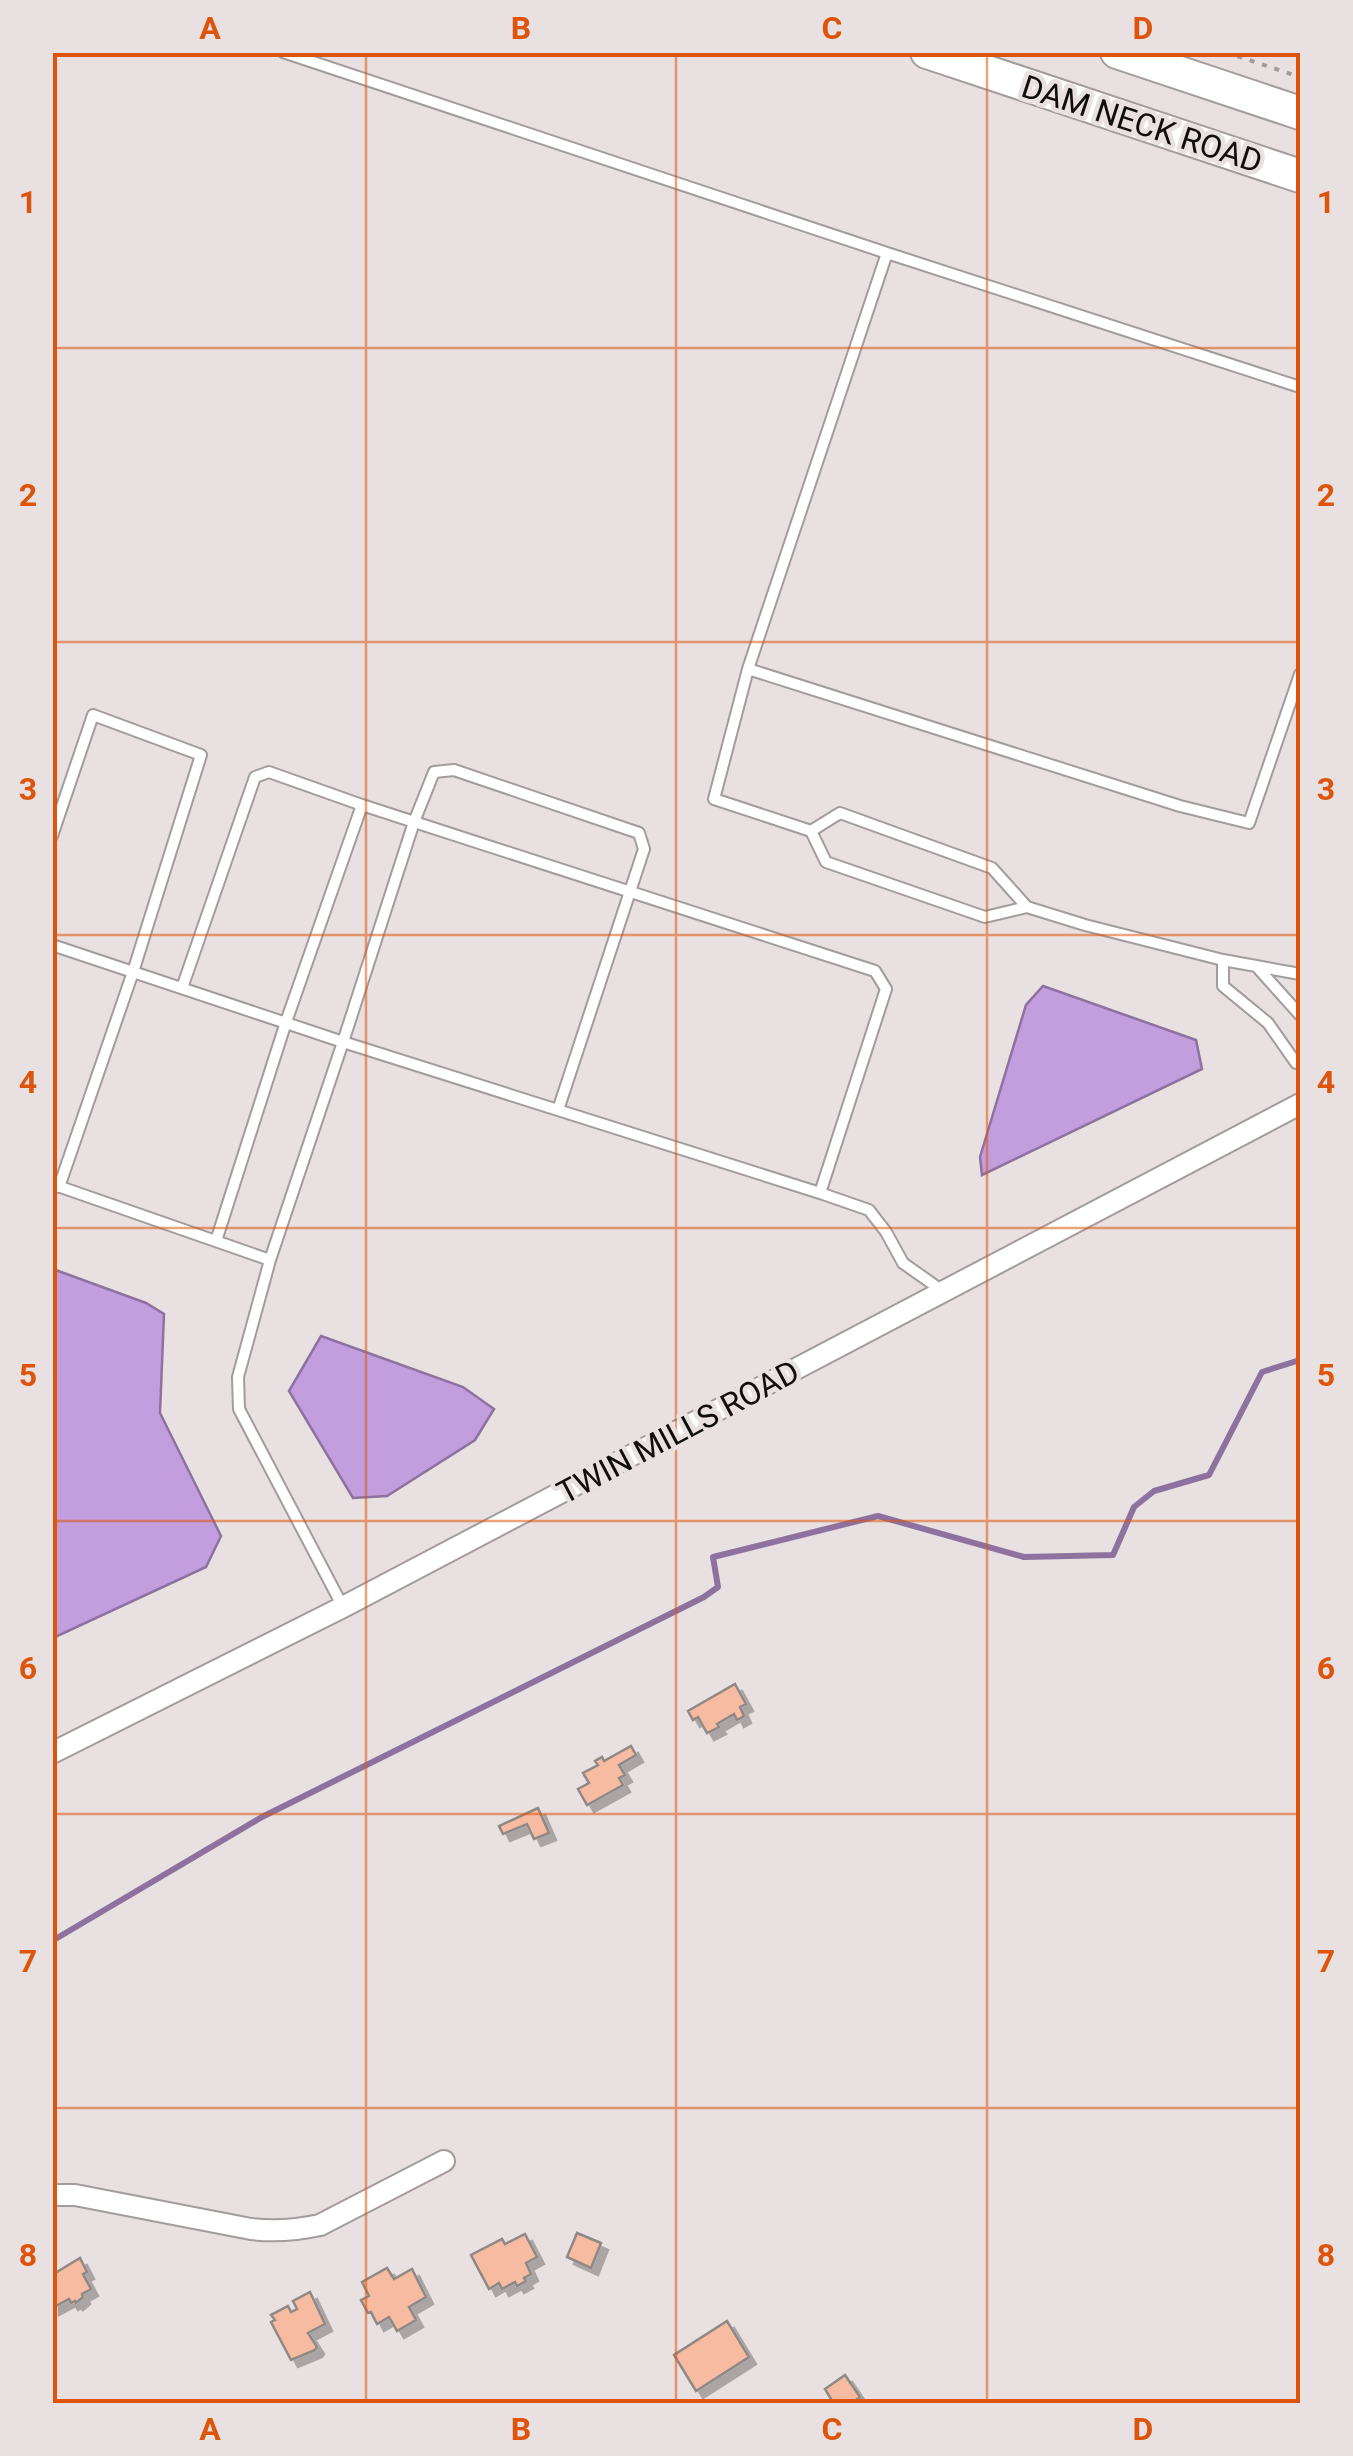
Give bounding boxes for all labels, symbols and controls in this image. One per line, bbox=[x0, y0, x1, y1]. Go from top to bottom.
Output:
text: A bbox=[199, 9, 221, 47]
text: B bbox=[511, 9, 531, 47]
text: C bbox=[822, 9, 842, 47]
text: D bbox=[1133, 9, 1153, 47]
street label: DAM NECK ROAD bbox=[1017, 67, 1267, 181]
text: 1 bbox=[19, 183, 37, 221]
text: 1 bbox=[1317, 183, 1335, 221]
text: 2 bbox=[19, 476, 37, 514]
text: 2 bbox=[1317, 476, 1335, 514]
text: 3 bbox=[19, 770, 37, 808]
text: 3 bbox=[1317, 770, 1335, 808]
text: 4 bbox=[19, 1063, 37, 1101]
text: 4 bbox=[1317, 1063, 1335, 1101]
street label: TWIN MILLS ROAD bbox=[551, 1352, 805, 1512]
text: 5 bbox=[19, 1356, 37, 1394]
text: 5 bbox=[1317, 1356, 1335, 1394]
text: 6 bbox=[19, 1649, 37, 1687]
text: 6 bbox=[1317, 1649, 1335, 1687]
text: 7 bbox=[19, 1942, 37, 1980]
text: 7 bbox=[1317, 1942, 1335, 1980]
text: 8 bbox=[19, 2236, 37, 2274]
text: 8 bbox=[1317, 2236, 1335, 2274]
text: A bbox=[199, 2410, 221, 2448]
text: B bbox=[511, 2410, 531, 2448]
text: C bbox=[822, 2410, 842, 2448]
text: D bbox=[1133, 2410, 1153, 2448]

